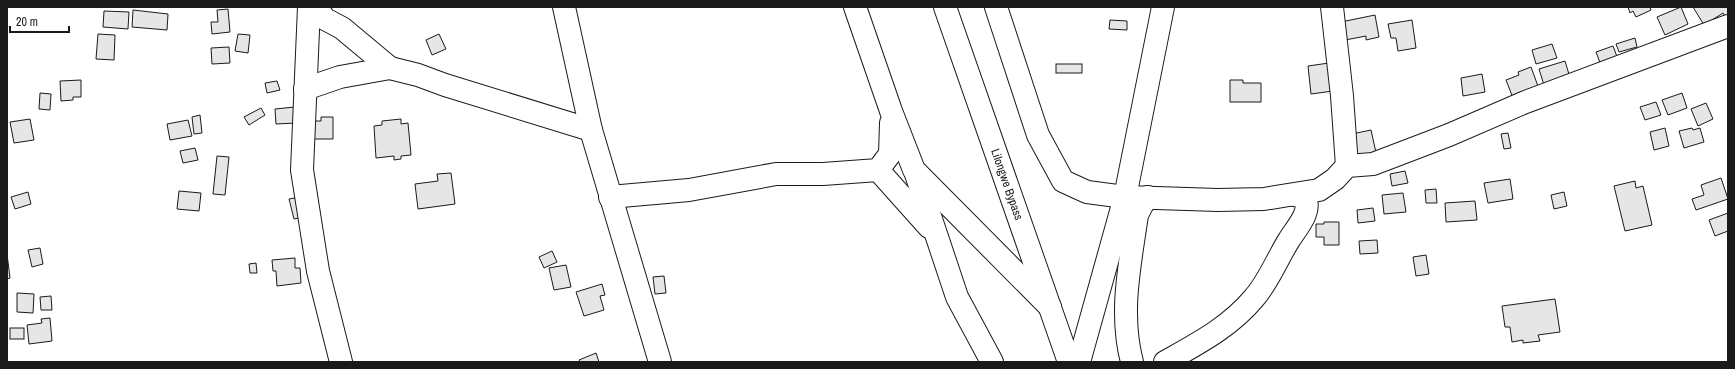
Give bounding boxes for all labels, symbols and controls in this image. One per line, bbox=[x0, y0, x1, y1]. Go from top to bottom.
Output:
scale bar bbox=[10, 8, 69, 34]
text: 20 m bbox=[16, 14, 38, 30]
street label: Lilongwe Bypass bbox=[987, 147, 1027, 222]

